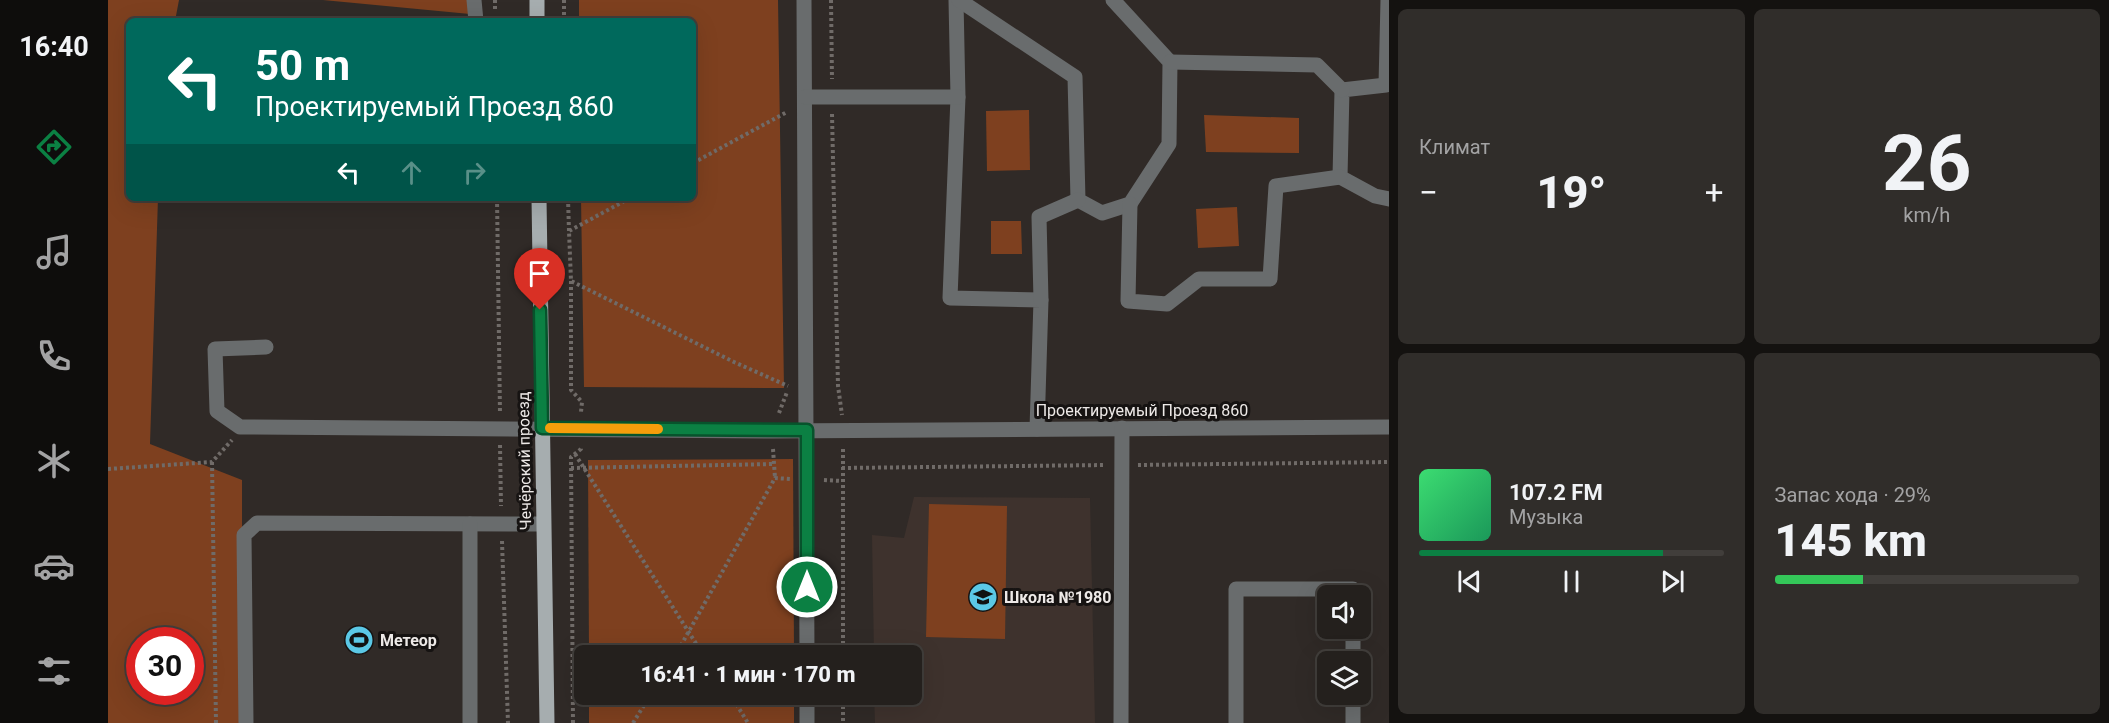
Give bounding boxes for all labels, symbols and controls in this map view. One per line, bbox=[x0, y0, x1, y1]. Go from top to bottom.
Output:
text: 16:40 bbox=[19, 31, 89, 63]
text: 50 m bbox=[255, 41, 350, 90]
icon: left bbox=[156, 42, 234, 120]
text: Проектируемый Проезд 860 bbox=[255, 91, 614, 123]
text: 26 bbox=[1882, 118, 1972, 209]
icon: directions bbox=[33, 126, 75, 168]
text: Климат bbox=[1419, 135, 1490, 159]
icon: left bbox=[332, 156, 365, 189]
icon: ahead bbox=[395, 156, 428, 189]
icon: right bbox=[458, 156, 491, 189]
text: 19° bbox=[1537, 166, 1606, 219]
text: − bbox=[1419, 173, 1438, 212]
text: + bbox=[1705, 173, 1724, 212]
text: km/h bbox=[1903, 203, 1950, 227]
icon: music bbox=[33, 231, 75, 273]
pin bbox=[514, 248, 565, 310]
icon: arrive bbox=[523, 257, 556, 290]
icon: phone bbox=[33, 335, 75, 377]
street label: Чечёрский проезд bbox=[514, 391, 535, 530]
street label: Проектируемый Проезд 860 bbox=[1036, 401, 1248, 420]
icon: climate bbox=[33, 440, 75, 482]
text: 107.2 FM bbox=[1509, 480, 1603, 505]
text: Запас хода · 29% bbox=[1775, 483, 1931, 507]
text: Музыка bbox=[1509, 505, 1583, 529]
text: 145 km bbox=[1775, 514, 1927, 567]
icon: car bbox=[33, 545, 75, 587]
position arrow bbox=[775, 555, 839, 619]
icon: previous bbox=[1453, 565, 1486, 598]
icon: pause bbox=[1555, 565, 1588, 598]
icon: next bbox=[1656, 565, 1689, 598]
school or university icon: Школа №1980 bbox=[967, 581, 999, 613]
map controls bbox=[1317, 585, 1371, 705]
button: sound bbox=[1317, 585, 1371, 639]
place label: Школа №1980 bbox=[1004, 588, 1111, 607]
sports icon: Метеор bbox=[343, 624, 375, 656]
speed limit sign: 30 bbox=[126, 627, 204, 705]
place label: Метеор bbox=[380, 631, 437, 650]
icon: filters bbox=[33, 650, 75, 692]
button: layers bbox=[1317, 651, 1371, 705]
text: 16:41 · 1 мин · 170 m bbox=[640, 662, 856, 687]

